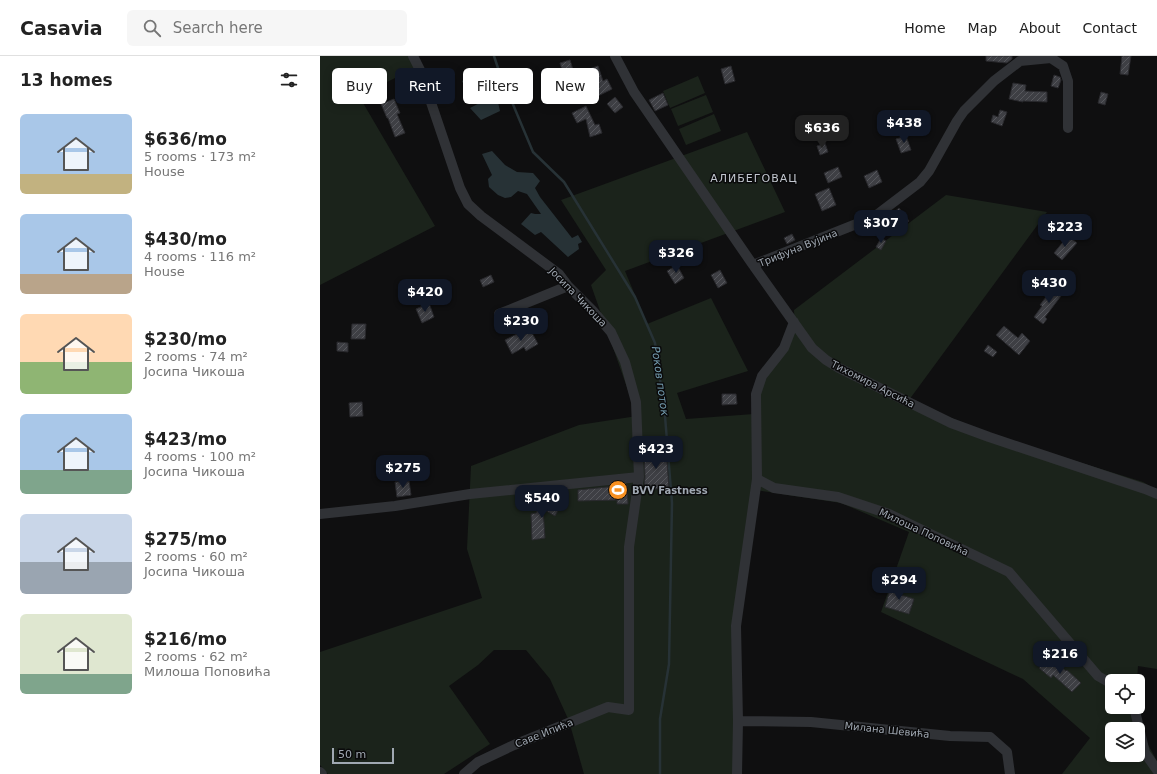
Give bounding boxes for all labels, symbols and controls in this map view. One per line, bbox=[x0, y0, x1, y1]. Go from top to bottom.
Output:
search box bbox=[127, 10, 407, 46]
text: Casavia bbox=[20, 17, 103, 39]
icon: search bbox=[141, 17, 163, 39]
text: Search here bbox=[173, 19, 263, 37]
text: Home bbox=[904, 20, 946, 36]
text: Map bbox=[968, 20, 997, 36]
text: About bbox=[1019, 20, 1061, 36]
text: Contact bbox=[1083, 20, 1137, 36]
chip: Buy bbox=[332, 68, 387, 104]
chip: Rent bbox=[395, 68, 455, 104]
chip: Filters bbox=[463, 68, 533, 104]
chip: New bbox=[541, 68, 599, 104]
icon: filters bbox=[278, 69, 300, 91]
text: 13 homes bbox=[20, 70, 113, 90]
pin: $438 bbox=[880, 110, 928, 144]
pin: $636 bbox=[798, 115, 846, 149]
text: $438 bbox=[886, 115, 922, 130]
text: $636 bbox=[804, 120, 840, 135]
text: $636/mo bbox=[144, 129, 227, 149]
icon: home bbox=[52, 130, 100, 178]
text: 5 rooms · 173 m² bbox=[144, 149, 256, 164]
text: House bbox=[144, 164, 185, 179]
district label: АЛИБЕГОВАЦ bbox=[710, 172, 798, 185]
pin: $307 bbox=[857, 210, 905, 244]
pin: $223 bbox=[1041, 214, 1089, 248]
text: $307 bbox=[863, 215, 899, 230]
text: $223 bbox=[1047, 219, 1083, 234]
street label: Трифуна Вујина bbox=[756, 227, 839, 269]
text: $430/mo bbox=[144, 229, 227, 249]
icon: home bbox=[52, 230, 100, 278]
pin: $326 bbox=[652, 240, 700, 274]
text: $326 bbox=[658, 245, 694, 260]
text: 4 rooms · 116 m² bbox=[144, 249, 256, 264]
text: House bbox=[144, 264, 185, 279]
street label: Јосипа Чикоша bbox=[546, 265, 609, 329]
pin: $430 bbox=[1025, 270, 1073, 304]
text: $430 bbox=[1031, 275, 1067, 290]
pin: $420 bbox=[401, 279, 449, 313]
text: $420 bbox=[407, 284, 443, 299]
pin: $230 bbox=[497, 308, 545, 342]
text: $230 bbox=[503, 313, 539, 328]
text: $230/mo bbox=[144, 329, 227, 349]
icon: home bbox=[52, 330, 100, 378]
water label: Роков поток bbox=[649, 345, 671, 417]
text: 2 rooms · 74 m² bbox=[144, 349, 248, 364]
street label: Тихомира Арсића bbox=[829, 358, 917, 410]
text: Јосипа Чикоша bbox=[144, 364, 245, 379]
text: $423/mo bbox=[144, 429, 227, 449]
icon: home bbox=[52, 430, 100, 478]
pin: $423 bbox=[632, 436, 680, 470]
text: $423 bbox=[638, 441, 674, 456]
text: 4 rooms · 100 m² bbox=[144, 449, 256, 464]
pin: $275 bbox=[379, 455, 427, 489]
text: $275 bbox=[385, 460, 421, 475]
text: Јосипа Чикоша bbox=[144, 464, 245, 479]
sports icon: BVV Fastness bbox=[607, 479, 629, 501]
pin: $540 bbox=[518, 485, 566, 519]
place label: BVV Fastness bbox=[632, 485, 708, 496]
text: $540 bbox=[524, 490, 560, 505]
street label: Милоша Поповића bbox=[878, 506, 970, 558]
text: $275/mo bbox=[144, 529, 227, 549]
icon: home bbox=[52, 530, 100, 578]
text: 2 rooms · 60 m² bbox=[144, 549, 248, 564]
text: Јосипа Чикоша bbox=[144, 564, 245, 579]
pin: $294 bbox=[875, 567, 923, 601]
text: $294 bbox=[881, 572, 917, 587]
text: $216/mo bbox=[144, 629, 227, 649]
icon: home bbox=[52, 630, 100, 678]
pin: $216 bbox=[1036, 641, 1084, 675]
text: $216 bbox=[1042, 646, 1078, 661]
text: 2 rooms · 62 m² bbox=[144, 649, 248, 664]
text: Милоша Поповића bbox=[144, 664, 271, 679]
map controls bbox=[1105, 674, 1145, 762]
button: locate bbox=[1105, 674, 1145, 714]
street label: Саве Ипића bbox=[513, 716, 575, 750]
street label: Милана Шевића bbox=[844, 720, 930, 740]
button: layers bbox=[1105, 722, 1145, 762]
scale bar bbox=[332, 746, 394, 765]
text: 50 m bbox=[338, 748, 366, 761]

